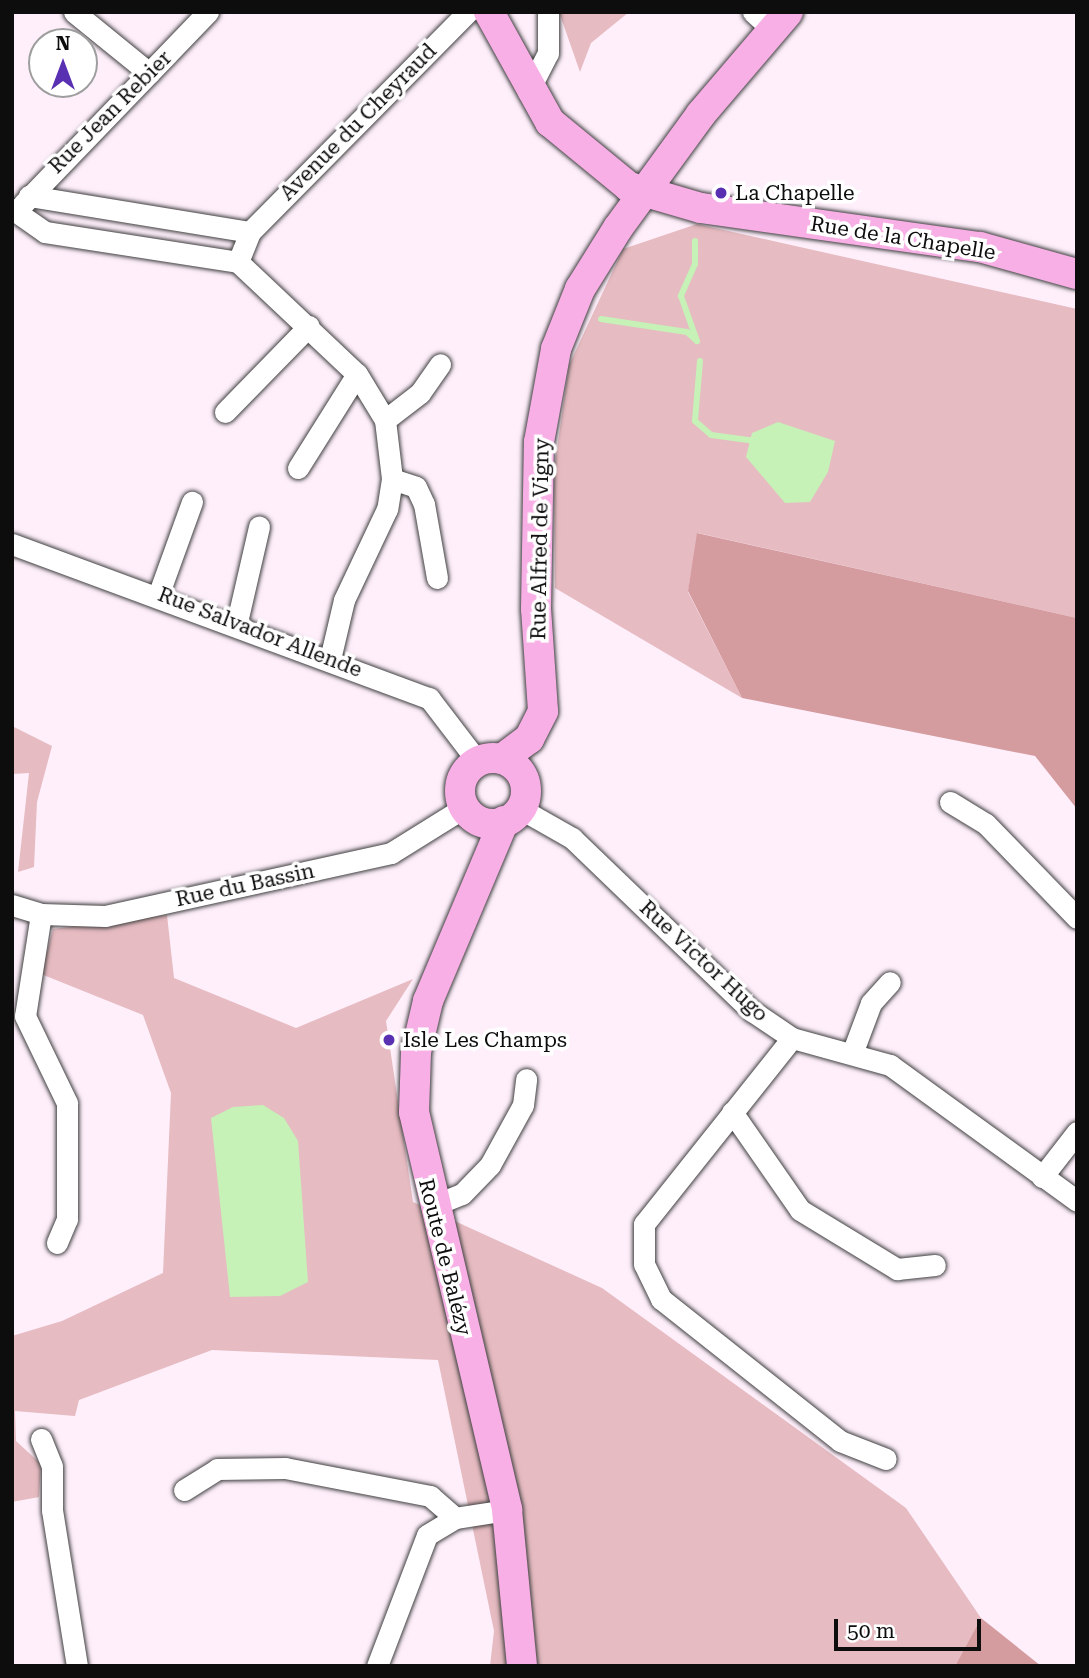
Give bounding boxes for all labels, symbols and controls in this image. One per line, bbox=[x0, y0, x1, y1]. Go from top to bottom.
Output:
north arrow bbox=[28, 28, 98, 98]
text: N bbox=[56, 32, 70, 55]
street label: Avenue du Cheyraud bbox=[274, 38, 442, 206]
street label: Rue Jean Rebier bbox=[43, 45, 177, 179]
place label: La Chapelle bbox=[735, 180, 854, 206]
marker: La Chapelle bbox=[713, 185, 729, 201]
street label: Rue de la Chapelle bbox=[809, 211, 997, 265]
street label: Rue Alfred de Vigny bbox=[526, 438, 554, 640]
street label: Rue Salvador Allende bbox=[154, 581, 366, 683]
street label: Rue du Bassin bbox=[173, 858, 317, 912]
street label: Rue Victor Hugo bbox=[635, 895, 773, 1027]
place label: Isle Les Champs bbox=[403, 1027, 567, 1053]
marker: Isle Les Champs bbox=[381, 1032, 397, 1048]
street label: Route de Balézy bbox=[413, 1176, 477, 1338]
scale bar bbox=[837, 1604, 984, 1648]
text: 50 m bbox=[847, 1619, 895, 1643]

